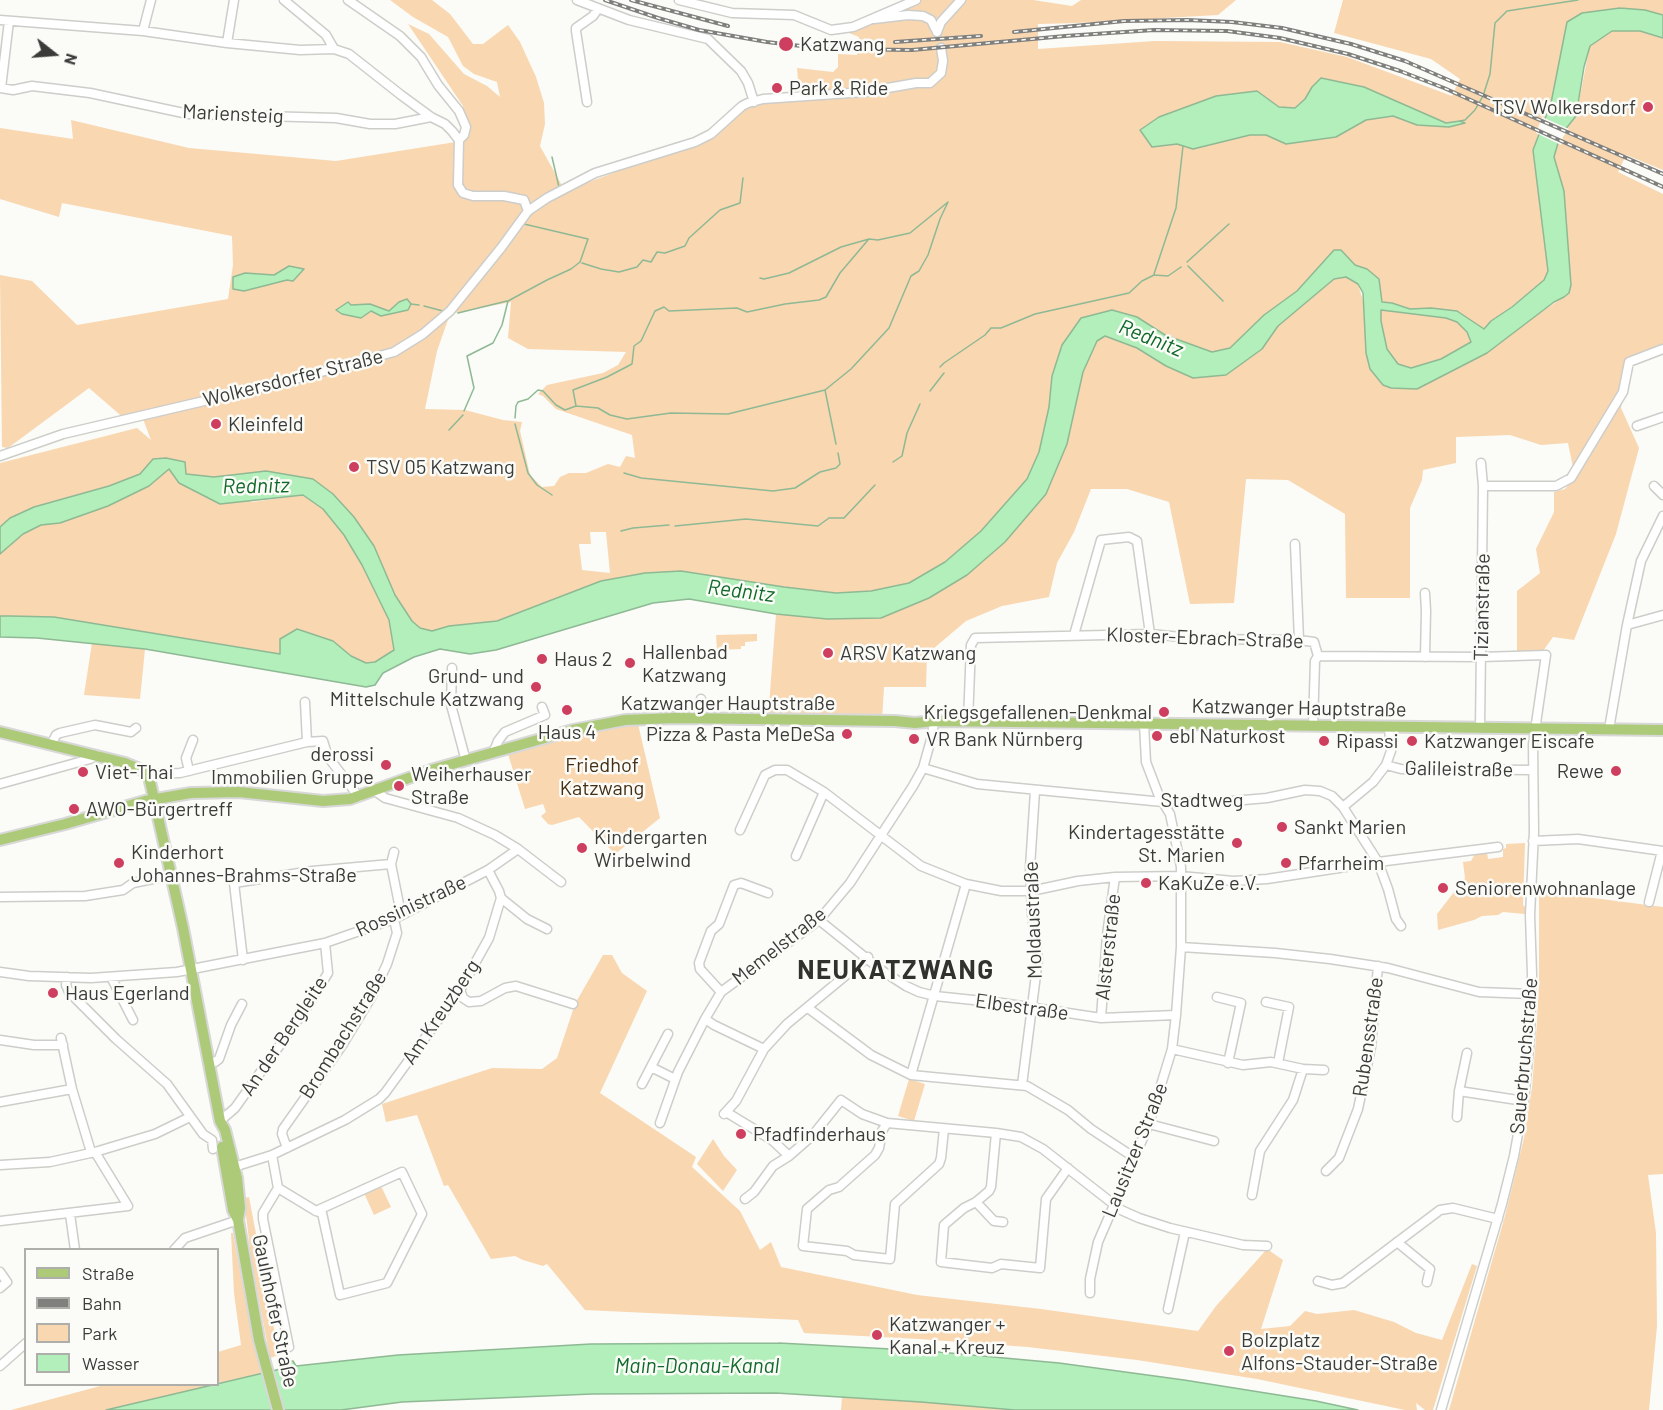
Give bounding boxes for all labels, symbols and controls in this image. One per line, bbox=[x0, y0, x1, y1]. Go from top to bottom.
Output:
north arrow bbox=[24, 24, 84, 84]
place label: Katzwang bbox=[800, 32, 884, 56]
marker: Katzwang bbox=[777, 35, 795, 53]
text: N bbox=[61, 52, 82, 67]
place label: Park & Ride bbox=[789, 76, 888, 100]
marker: Park & Ride bbox=[770, 81, 784, 95]
place label: TSV Wolkersdorf bbox=[1492, 95, 1636, 119]
street label: Mariensteig bbox=[182, 99, 284, 129]
marker: TSV Wolkersdorf bbox=[1641, 100, 1655, 114]
water label: Rednitz bbox=[1115, 314, 1187, 362]
street label: Wolkersdorfer Straße bbox=[200, 344, 386, 412]
place label: Kleinfeld bbox=[228, 412, 304, 436]
marker: Kleinfeld bbox=[209, 417, 223, 431]
place label: TSV 05 Katzwang bbox=[366, 455, 515, 479]
marker: TSV 05 Katzwang bbox=[347, 460, 361, 474]
water label: Rednitz bbox=[222, 473, 290, 499]
street label: Tizianstraße bbox=[1469, 553, 1495, 661]
water label: Rednitz bbox=[706, 574, 776, 608]
street label: Kloster-Ebrach-Straße bbox=[1106, 623, 1304, 653]
place label: Hallenbad Katzwang bbox=[642, 640, 728, 687]
place label: ARSV Katzwang bbox=[840, 641, 976, 665]
marker: ARSV Katzwang bbox=[821, 646, 835, 660]
place label: Haus 2 bbox=[554, 647, 612, 671]
marker: Haus 2 bbox=[535, 652, 549, 666]
marker: Hallenbad Katzwang bbox=[623, 656, 637, 670]
place label: Grund- und Mittelschule Katzwang bbox=[330, 664, 524, 711]
marker: Grund- und Mittelschule Katzwang bbox=[529, 680, 543, 694]
street label: Katzwanger Hauptstraße bbox=[621, 691, 835, 715]
street label: Katzwanger Hauptstraße bbox=[1191, 694, 1407, 722]
place label: Kriegsgefallenen-Denkmal bbox=[924, 700, 1152, 724]
marker: Haus 4 bbox=[560, 703, 574, 717]
marker: Kriegsgefallenen-Denkmal bbox=[1157, 705, 1171, 719]
place label: Haus 4 bbox=[538, 720, 596, 744]
place label: Pizza & Pasta MeDeSa bbox=[646, 722, 835, 746]
place label: ebl Naturkost bbox=[1169, 724, 1286, 748]
marker: Pizza & Pasta MeDeSa bbox=[840, 727, 854, 741]
place label: VR Bank Nürnberg bbox=[926, 727, 1083, 751]
marker: ebl Naturkost bbox=[1150, 729, 1164, 743]
place label: Ripassi bbox=[1336, 729, 1399, 753]
place label: Katzwanger Eiscafe bbox=[1424, 729, 1595, 753]
marker: VR Bank Nürnberg bbox=[907, 732, 921, 746]
marker: Ripassi bbox=[1317, 734, 1331, 748]
marker: Katzwanger Eiscafe bbox=[1405, 734, 1419, 748]
place label: derossi Immobilien Gruppe bbox=[211, 742, 374, 789]
park label: Friedhof Katzwang bbox=[560, 753, 644, 800]
street label: Galileistraße bbox=[1405, 756, 1513, 782]
marker: derossi Immobilien Gruppe bbox=[379, 758, 393, 772]
place label: Rewe bbox=[1557, 759, 1604, 783]
place label: Viet-Thai bbox=[95, 760, 174, 784]
place label: Weiherhauser Straße bbox=[411, 762, 531, 809]
marker: Rewe bbox=[1609, 764, 1623, 778]
marker: Viet-Thai bbox=[76, 765, 90, 779]
marker: Weiherhauser Straße bbox=[392, 779, 406, 793]
street label: Stadtweg bbox=[1161, 788, 1243, 812]
place label: AWO-Bürgertreff bbox=[86, 797, 233, 821]
marker: AWO-Bürgertreff bbox=[67, 802, 81, 816]
place label: Sankt Marien bbox=[1294, 815, 1406, 839]
place label: Kindertagesstätte St. Marien bbox=[1068, 820, 1225, 867]
marker: Sankt Marien bbox=[1275, 820, 1289, 834]
place label: Kindergarten Wirbelwind bbox=[594, 825, 707, 872]
marker: Kindertagesstätte St. Marien bbox=[1230, 836, 1244, 850]
place label: Kinderhort Johannes-Brahms-Straße bbox=[131, 840, 357, 887]
marker: Kindergarten Wirbelwind bbox=[575, 841, 589, 855]
place label: Pfarrheim bbox=[1298, 851, 1384, 875]
marker: Kinderhort Johannes-Brahms-Straße bbox=[112, 856, 126, 870]
marker: Pfarrheim bbox=[1279, 856, 1293, 870]
street label: Moldaustraße bbox=[1019, 861, 1047, 979]
street label: Rossinistraße bbox=[352, 870, 470, 942]
place label: KaKuZe e.V. bbox=[1158, 871, 1261, 895]
marker: KaKuZe e.V. bbox=[1139, 876, 1153, 890]
place label: Seniorenwohnanlage bbox=[1455, 876, 1636, 900]
marker: Seniorenwohnanlage bbox=[1436, 881, 1450, 895]
street label: Alsterstraße bbox=[1090, 892, 1126, 1002]
street label: Memelstraße bbox=[727, 902, 831, 990]
district label: NEUKATZWANG bbox=[797, 954, 995, 986]
street label: Am Kreuzberg bbox=[397, 955, 485, 1069]
street label: Brombachstraße bbox=[294, 967, 392, 1103]
street label: An der Bergleite bbox=[235, 972, 333, 1100]
street label: Rubensstraße bbox=[1348, 976, 1388, 1098]
street label: Sauerbruchstraße bbox=[1505, 977, 1543, 1135]
place label: Haus Egerland bbox=[65, 981, 190, 1005]
marker: Haus Egerland bbox=[46, 986, 60, 1000]
street label: Elbestraße bbox=[974, 989, 1070, 1025]
street label: Lausitzer Straße bbox=[1097, 1079, 1173, 1221]
place label: Pfadfinderhaus bbox=[753, 1122, 886, 1146]
marker: Pfadfinderhaus bbox=[734, 1127, 748, 1141]
street label: Gaulnhofer Straße bbox=[247, 1232, 303, 1390]
legend bbox=[24, 1248, 219, 1386]
text: Straße bbox=[82, 1262, 134, 1284]
text: Bahn bbox=[82, 1292, 122, 1314]
place label: Katzwanger + Kanal + Kreuz bbox=[889, 1312, 1005, 1359]
text: Park bbox=[82, 1322, 117, 1344]
marker: Katzwanger + Kanal + Kreuz bbox=[870, 1328, 884, 1342]
place label: Bolzplatz Alfons-Stauder-Straße bbox=[1241, 1328, 1438, 1375]
marker: Bolzplatz Alfons-Stauder-Straße bbox=[1222, 1344, 1236, 1358]
text: Wasser bbox=[82, 1352, 139, 1374]
water label: Main-Donau-Kanal bbox=[615, 1353, 779, 1379]

